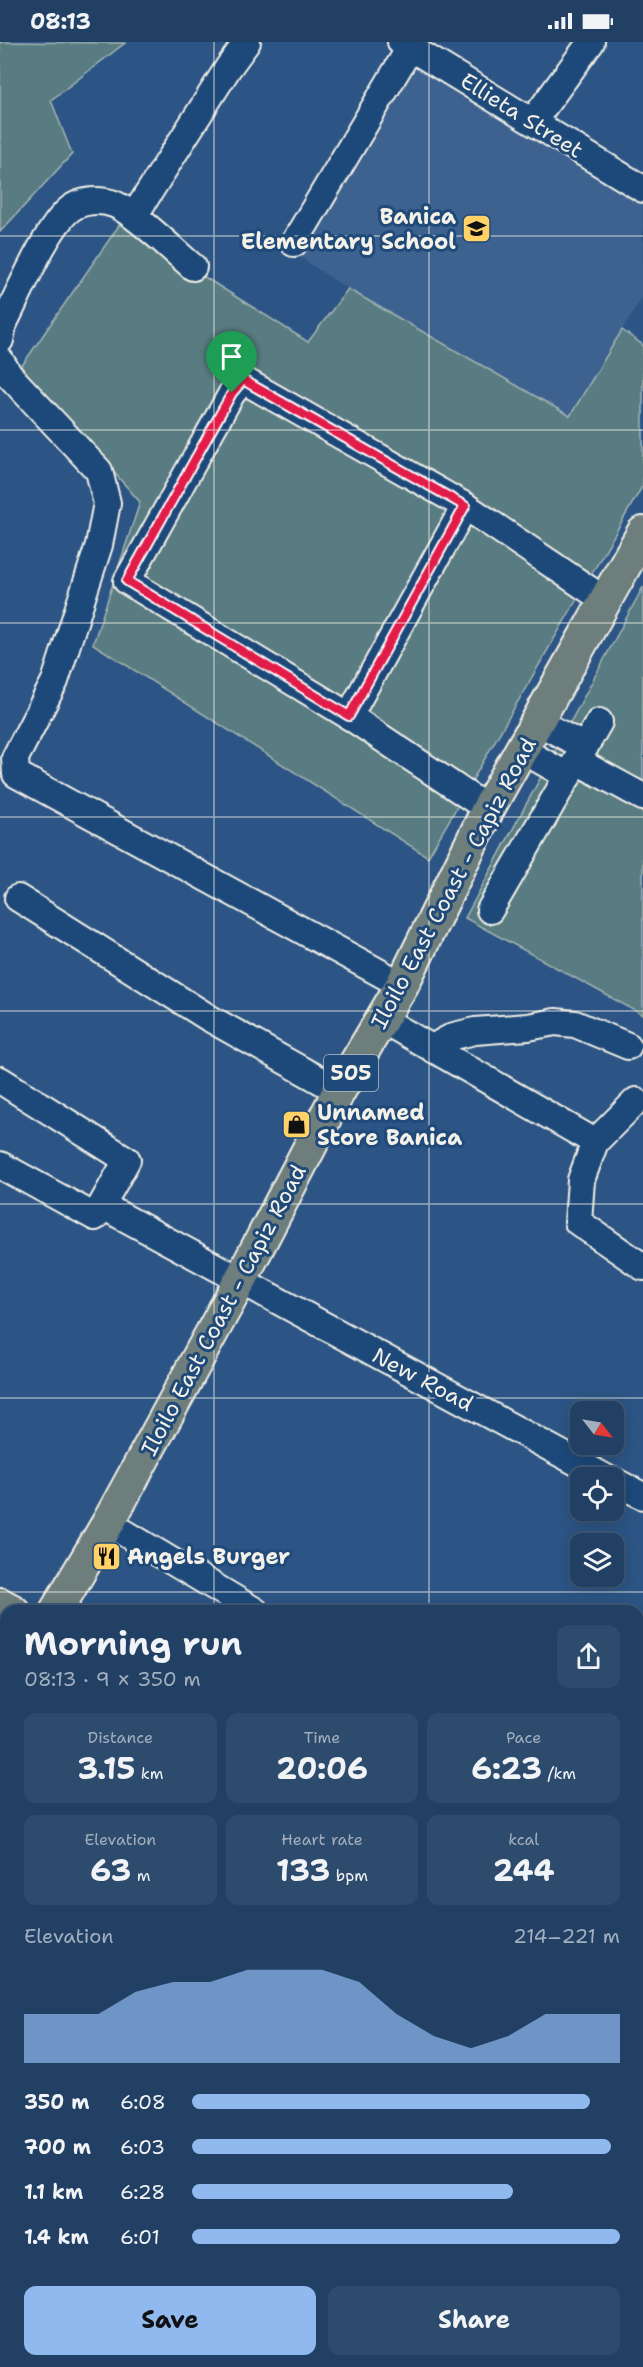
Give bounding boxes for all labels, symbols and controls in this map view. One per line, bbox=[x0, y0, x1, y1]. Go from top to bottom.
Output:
text: 08:13 bbox=[30, 7, 91, 36]
street label: Ellieta Street bbox=[455, 66, 589, 165]
place label: Banica Elementary School bbox=[241, 202, 456, 256]
school or university icon: Banica Elementary School bbox=[461, 213, 493, 245]
pin bbox=[206, 331, 257, 393]
icon: arrive bbox=[215, 340, 248, 373]
street label: Iloilo East Coast - Capiz Road bbox=[364, 733, 543, 1034]
road number: 505 bbox=[324, 1055, 378, 1091]
place label: Unnamed Store Banica bbox=[317, 1098, 462, 1152]
shop icon: Unnamed Store Banica bbox=[280, 1109, 312, 1141]
street label: Iloilo East Coast - Capiz Road bbox=[134, 1160, 313, 1461]
street label: New Road bbox=[367, 1341, 478, 1418]
north arrow bbox=[570, 1401, 624, 1455]
map controls bbox=[570, 1401, 624, 1587]
button: locate bbox=[570, 1467, 624, 1521]
button: layers bbox=[570, 1533, 624, 1587]
restaurant icon: Angels Burger bbox=[90, 1540, 122, 1572]
place label: Angels Burger bbox=[127, 1542, 290, 1571]
text: Morning run bbox=[24, 1621, 242, 1666]
button: share bbox=[557, 1625, 620, 1688]
text: 08:13 · 9 × 350 m bbox=[24, 1666, 201, 1692]
text: Distance bbox=[88, 1727, 153, 1748]
text: Time bbox=[304, 1727, 340, 1748]
text: Pace bbox=[506, 1727, 541, 1748]
text: 3.15 bbox=[77, 1748, 135, 1789]
text: 20:06 bbox=[276, 1748, 368, 1789]
text: 6:23 bbox=[471, 1748, 542, 1789]
text: km bbox=[135, 1763, 163, 1784]
text: /km bbox=[542, 1763, 576, 1784]
text: Elevation bbox=[85, 1829, 156, 1850]
text: Heart rate bbox=[281, 1829, 363, 1850]
text: kcal bbox=[508, 1829, 539, 1850]
text: 63 bbox=[90, 1850, 131, 1891]
text: 133 bbox=[276, 1850, 330, 1891]
text: 244 bbox=[493, 1850, 555, 1891]
text: m bbox=[131, 1865, 150, 1886]
text: bpm bbox=[330, 1865, 368, 1886]
text: Elevation bbox=[24, 1923, 114, 1949]
text: 214–221 m bbox=[513, 1923, 620, 1949]
text: 350 m bbox=[24, 2089, 89, 2115]
text: 6:08 bbox=[120, 2089, 166, 2115]
text: 700 m bbox=[24, 2134, 91, 2160]
text: 6:03 bbox=[120, 2134, 165, 2160]
text: 1.1 km bbox=[24, 2179, 83, 2205]
text: 6:28 bbox=[120, 2179, 165, 2205]
text: 1.4 km bbox=[24, 2224, 89, 2250]
text: 6:01 bbox=[120, 2224, 160, 2250]
button: Save bbox=[24, 2286, 316, 2355]
button: Share bbox=[328, 2286, 620, 2355]

